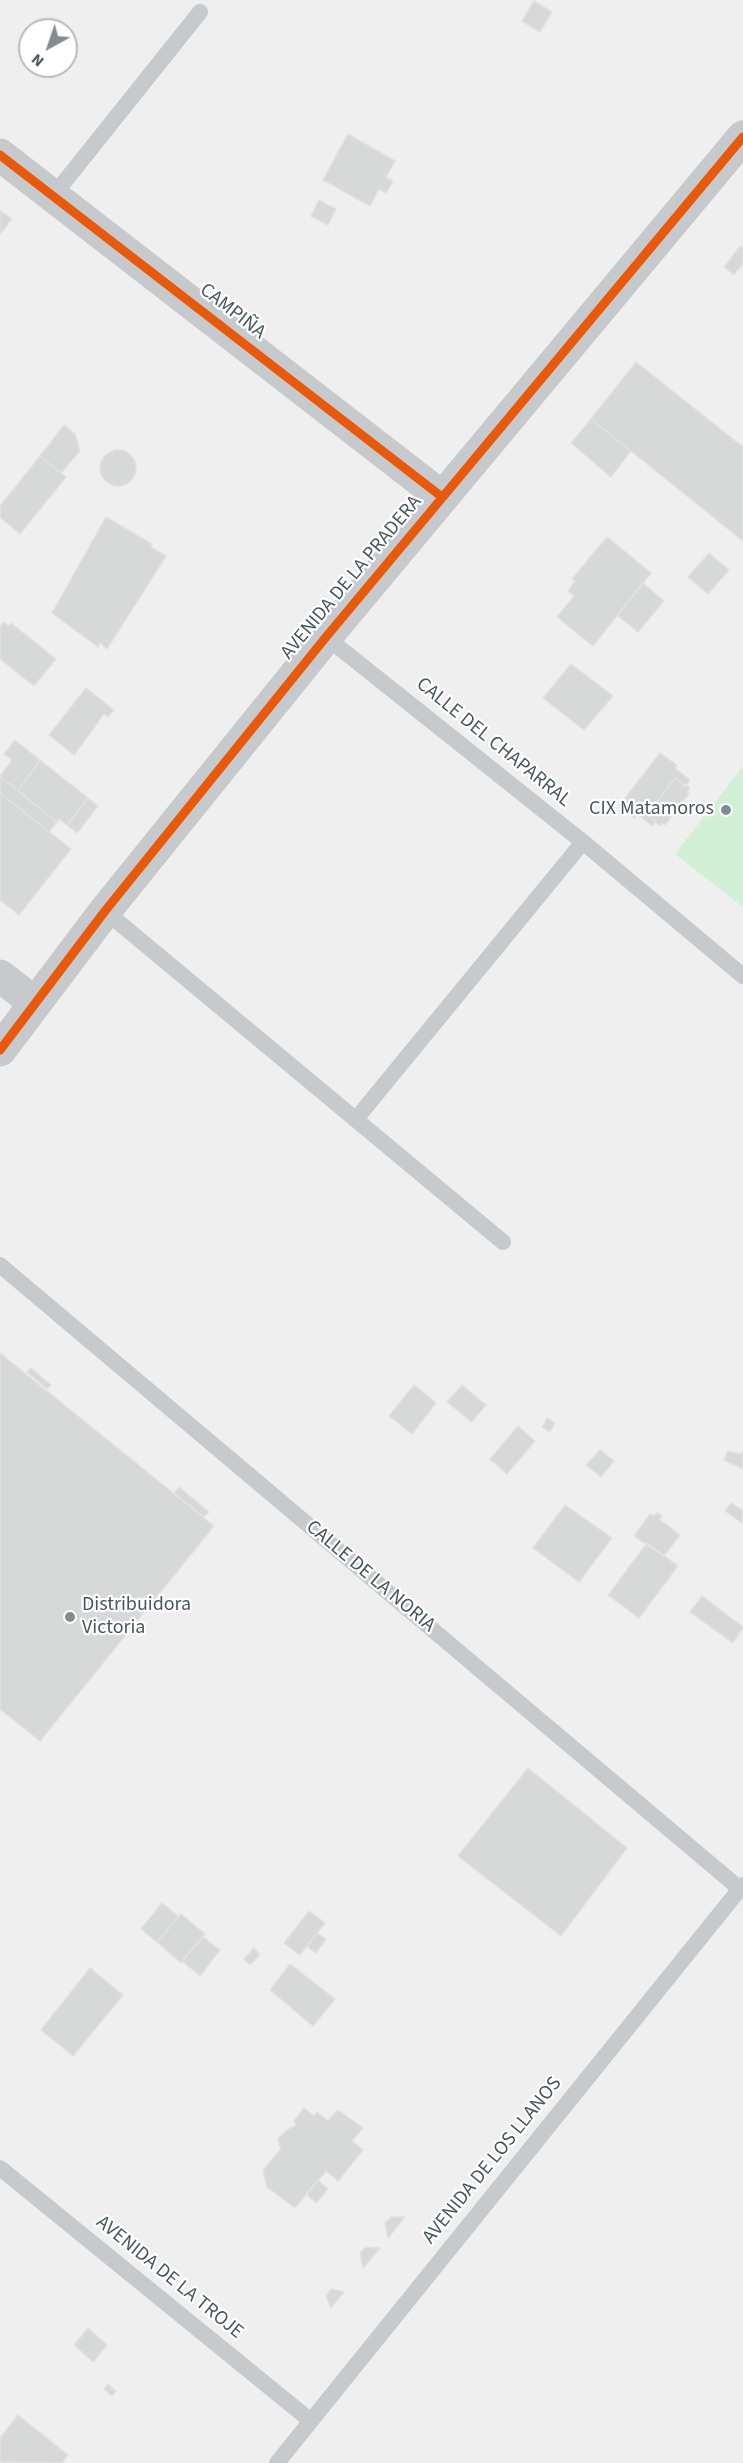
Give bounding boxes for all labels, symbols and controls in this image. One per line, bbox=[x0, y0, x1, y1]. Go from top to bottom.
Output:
north arrow bbox=[18, 18, 78, 78]
text: N bbox=[27, 48, 49, 72]
street label: CAMPIÑA bbox=[194, 279, 270, 345]
street label: AVENIDA DE LA PRADERA bbox=[276, 491, 428, 665]
street label: CALLE DEL CHAPARRAL bbox=[411, 673, 575, 813]
place label: CIX Matamoros bbox=[589, 798, 714, 822]
marker: CIX Matamoros bbox=[719, 803, 733, 817]
street label: CALLE DE LA NORIA bbox=[300, 1516, 440, 1638]
place label: Distribuidora Victoria bbox=[82, 1594, 191, 1641]
marker: Distribuidora Victoria bbox=[63, 1610, 77, 1624]
street label: AVENIDA DE LOS LLANOS bbox=[418, 2073, 568, 2249]
street label: AVENIDA DE LA TROJE bbox=[90, 2211, 248, 2345]

